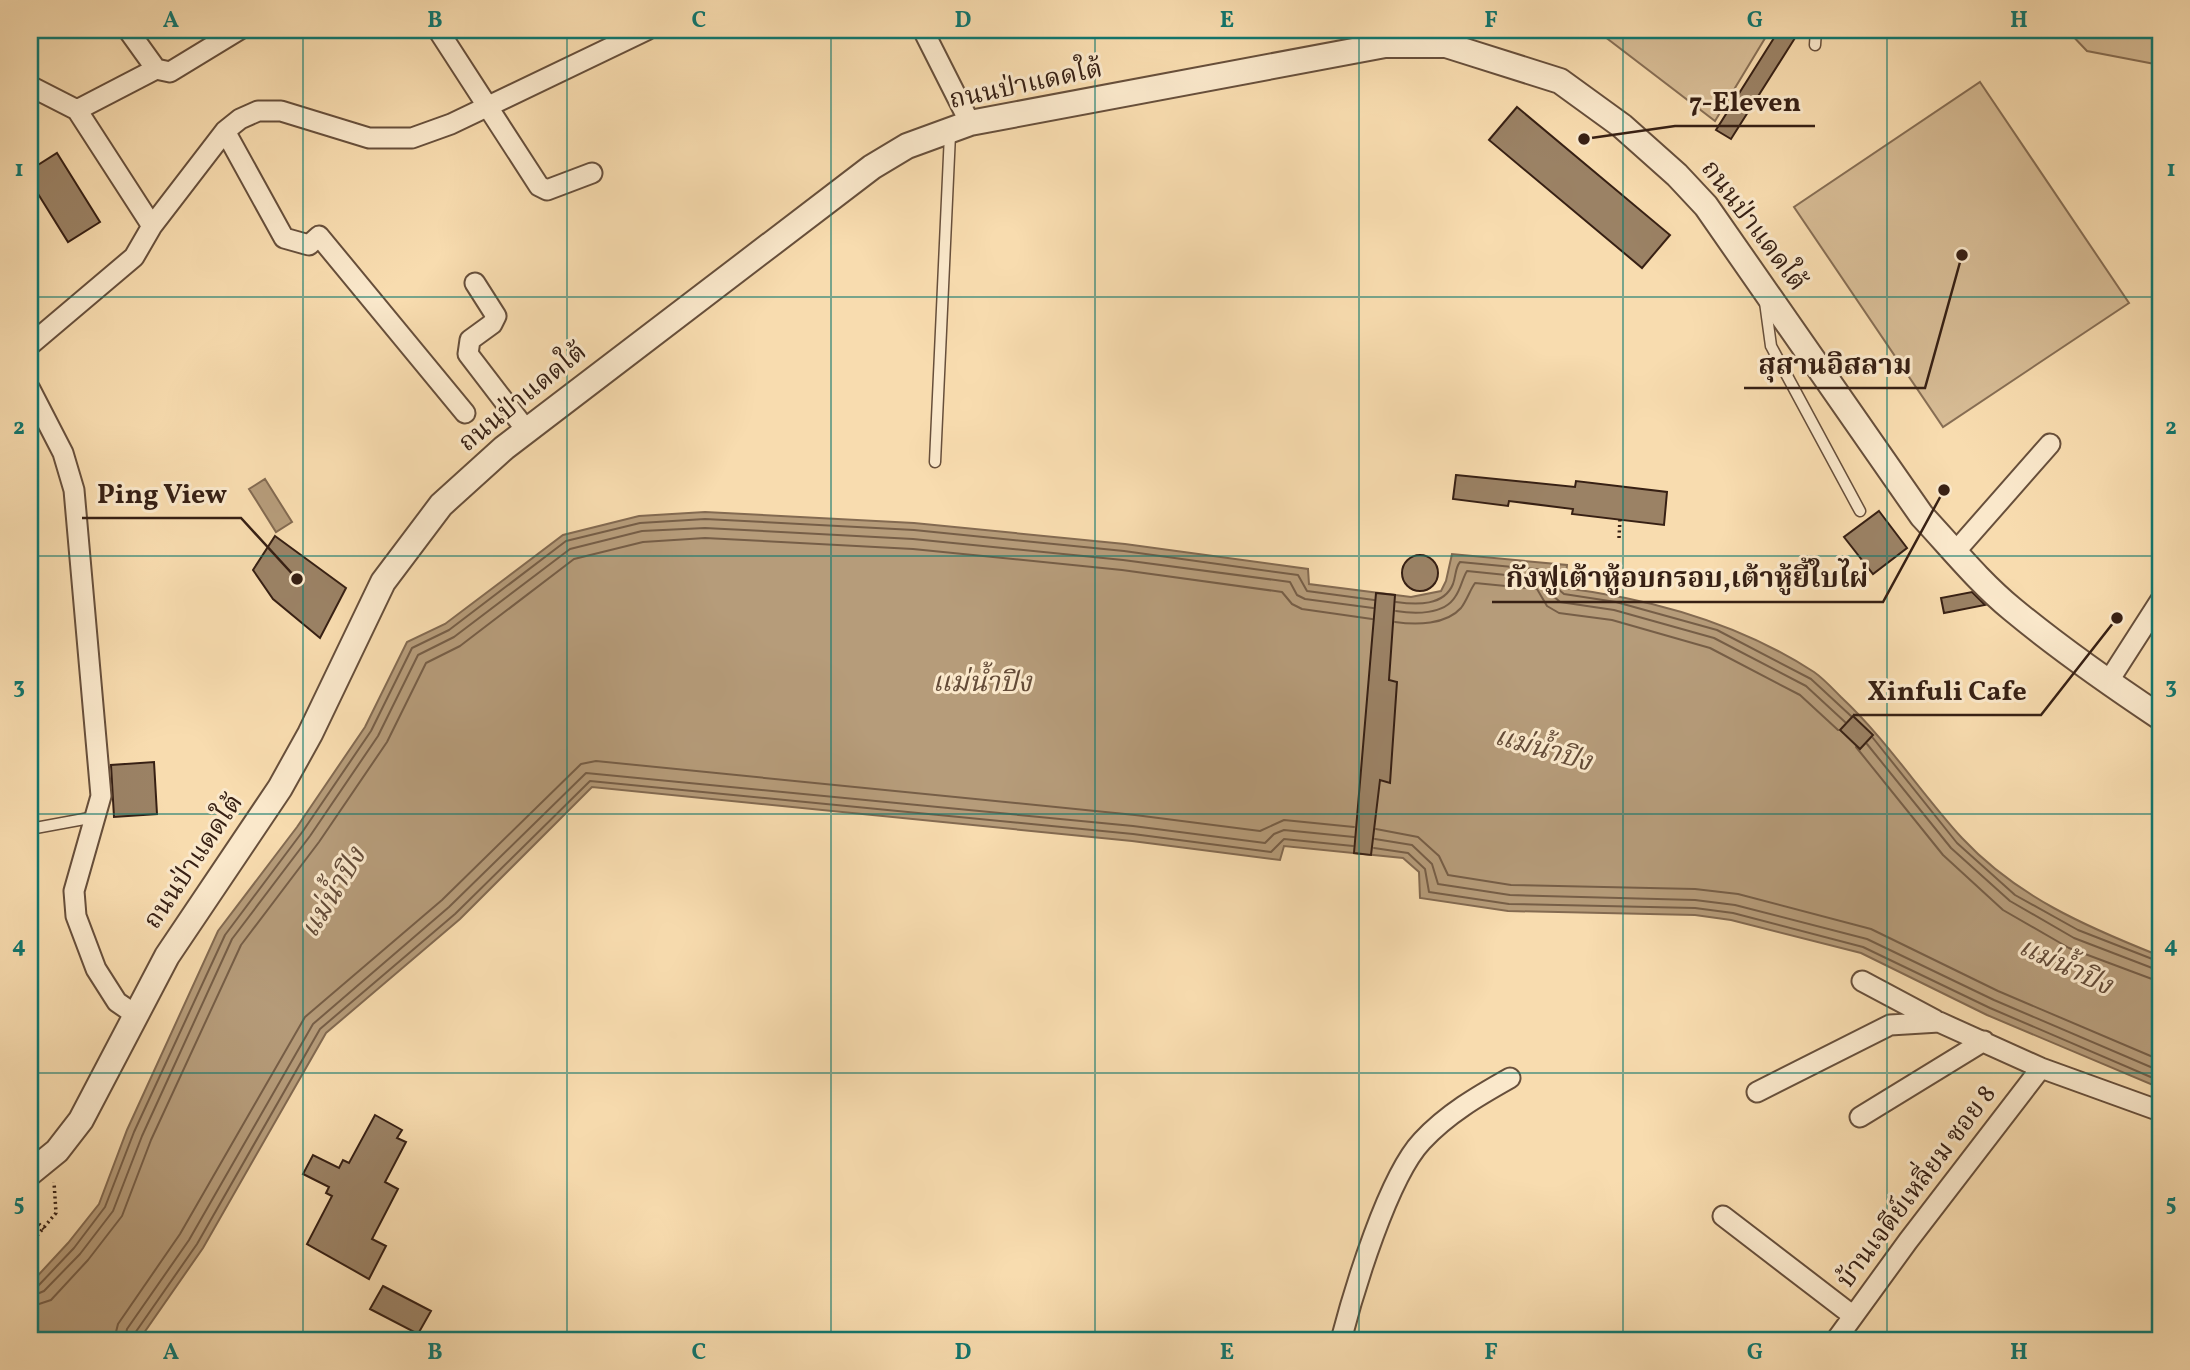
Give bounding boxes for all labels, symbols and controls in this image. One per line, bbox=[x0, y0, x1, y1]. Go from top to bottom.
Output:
text: A bbox=[163, 5, 179, 37]
text: B bbox=[427, 5, 443, 37]
text: C bbox=[692, 5, 706, 37]
text: D bbox=[955, 5, 972, 37]
text: E bbox=[1220, 5, 1234, 37]
text: F bbox=[1484, 5, 1498, 37]
text: G bbox=[1747, 5, 1763, 37]
text: H bbox=[2010, 5, 2028, 37]
street label: ถนนป่าแดดใต้ bbox=[946, 49, 1106, 119]
callout: 7-Eleven bbox=[1675, 77, 1815, 126]
text: 7-Eleven bbox=[1689, 84, 1801, 123]
street label: ถนนป่าแดดใต้ bbox=[1692, 152, 1816, 299]
text: 1 bbox=[14, 154, 24, 186]
text: 1 bbox=[2166, 154, 2176, 186]
street label: ถนนป่าแดดใต้ bbox=[450, 333, 595, 461]
callout: สุสานอิสลาม bbox=[1744, 339, 1925, 388]
text: สุสานอิสลาม bbox=[1758, 347, 1912, 386]
text: 2 bbox=[13, 412, 25, 444]
text: 2 bbox=[2165, 412, 2177, 444]
callout: Ping View bbox=[82, 469, 241, 518]
text: Ping View bbox=[97, 476, 227, 515]
callout: กังฟูเต้าหู้อบกรอบ,เต้าหู้ยี้ใบไผ่ bbox=[1492, 553, 1883, 602]
text: กังฟูเต้าหู้อบกรอบ,เต้าหู้ยี้ใบไผ่ bbox=[1506, 557, 1868, 599]
water label: แม่น้ำปิง bbox=[932, 661, 1033, 703]
callout: Xinfuli Cafe bbox=[1853, 666, 2041, 715]
text: 3 bbox=[13, 671, 25, 703]
text: 3 bbox=[2165, 671, 2177, 703]
text: Xinfuli Cafe bbox=[1867, 673, 2027, 712]
water label: แม่น้ำปิง bbox=[1490, 715, 1598, 783]
street label: ถนนป่าแดดใต้ bbox=[134, 786, 252, 937]
water label: แม่น้ำปิง bbox=[289, 838, 377, 946]
water label: แม่น้ำปิง bbox=[2012, 926, 2120, 1006]
text: 4 bbox=[12, 930, 26, 962]
text: 4 bbox=[2164, 930, 2178, 962]
street label: บ้านเจดีย์เหลี่ยม ซอย 8 bbox=[1826, 1076, 2005, 1296]
text: 5 bbox=[13, 1188, 25, 1220]
text: 5 bbox=[2165, 1188, 2177, 1220]
text: A bbox=[163, 1337, 179, 1369]
text: B bbox=[427, 1337, 443, 1369]
text: C bbox=[692, 1337, 706, 1369]
text: D bbox=[955, 1337, 972, 1369]
text: E bbox=[1220, 1337, 1234, 1369]
text: F bbox=[1484, 1337, 1498, 1369]
text: G bbox=[1747, 1337, 1763, 1369]
text: H bbox=[2010, 1337, 2028, 1369]

